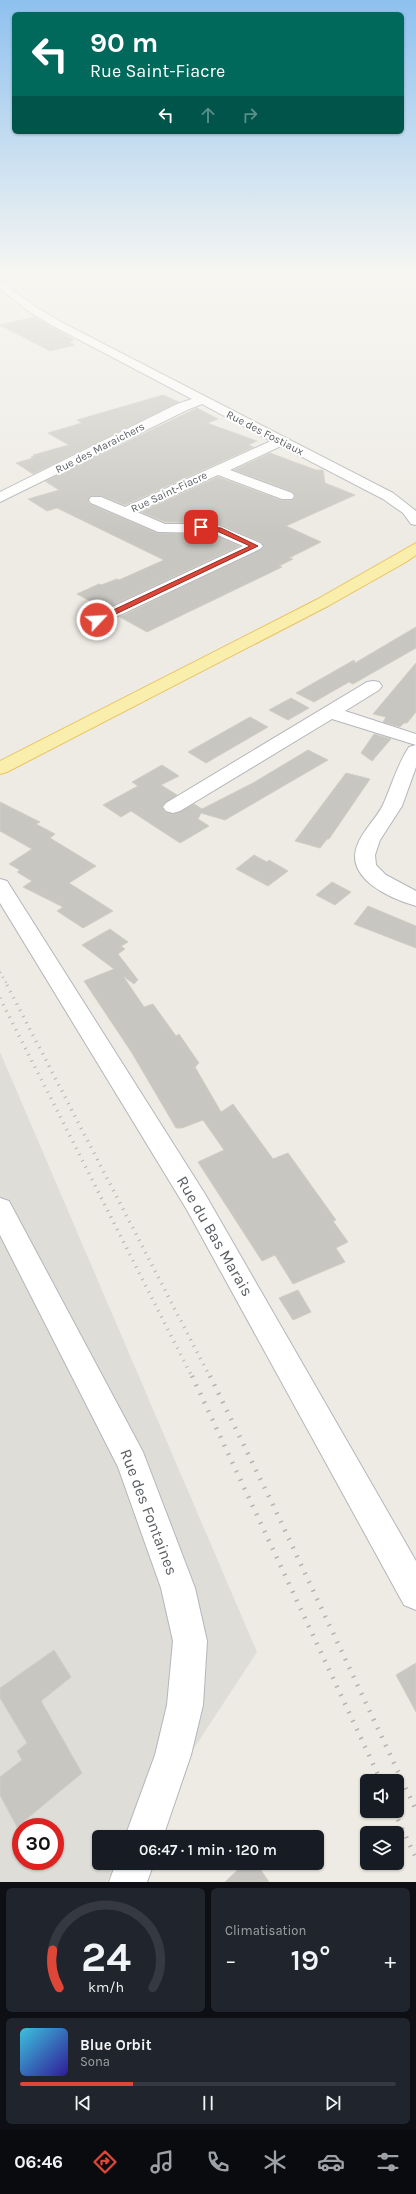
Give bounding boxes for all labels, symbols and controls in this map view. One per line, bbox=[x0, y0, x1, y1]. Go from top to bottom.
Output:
text: 90 m bbox=[90, 26, 158, 59]
icon: left bbox=[24, 28, 76, 80]
text: Rue Saint-Fiacre bbox=[90, 60, 225, 82]
icon: left bbox=[155, 104, 177, 126]
icon: ahead bbox=[197, 104, 219, 126]
icon: right bbox=[239, 104, 261, 126]
street label: Rue des Fostiaux bbox=[224, 408, 306, 458]
street label: Rue des Maraichers bbox=[53, 420, 147, 476]
street label: Rue Saint-Fiacre bbox=[129, 468, 210, 515]
pin bbox=[184, 510, 218, 544]
icon: arrive bbox=[190, 516, 212, 538]
position arrow bbox=[76, 599, 118, 641]
street label: Rue du Bas Marais bbox=[173, 1173, 257, 1299]
street label: Rue des Fontaines bbox=[116, 1446, 182, 1578]
map controls bbox=[360, 1774, 404, 1870]
button: sound bbox=[360, 1774, 404, 1818]
speed limit sign: 30 bbox=[12, 1818, 64, 1870]
button: layers bbox=[360, 1826, 404, 1870]
text: 06:47 · 1 min · 120 m bbox=[139, 1841, 277, 1859]
text: Climatisation bbox=[225, 1923, 306, 1938]
text: 24 bbox=[81, 1933, 131, 1981]
text: 19° bbox=[291, 1942, 330, 1978]
text: − bbox=[225, 1948, 237, 1974]
text: + bbox=[384, 1948, 396, 1974]
text: km/h bbox=[87, 1979, 124, 1996]
text: Blue Orbit bbox=[80, 2036, 152, 2054]
text: Sona bbox=[80, 2054, 110, 2069]
icon: previous bbox=[72, 2092, 94, 2114]
icon: pause bbox=[197, 2092, 219, 2114]
icon: next bbox=[322, 2092, 344, 2114]
icon: directions bbox=[91, 2148, 119, 2176]
icon: music bbox=[148, 2148, 176, 2176]
icon: phone bbox=[204, 2148, 232, 2176]
icon: climate bbox=[261, 2148, 289, 2176]
icon: car bbox=[317, 2148, 345, 2176]
icon: filters bbox=[374, 2148, 402, 2176]
text: 06:46 bbox=[14, 2151, 63, 2173]

